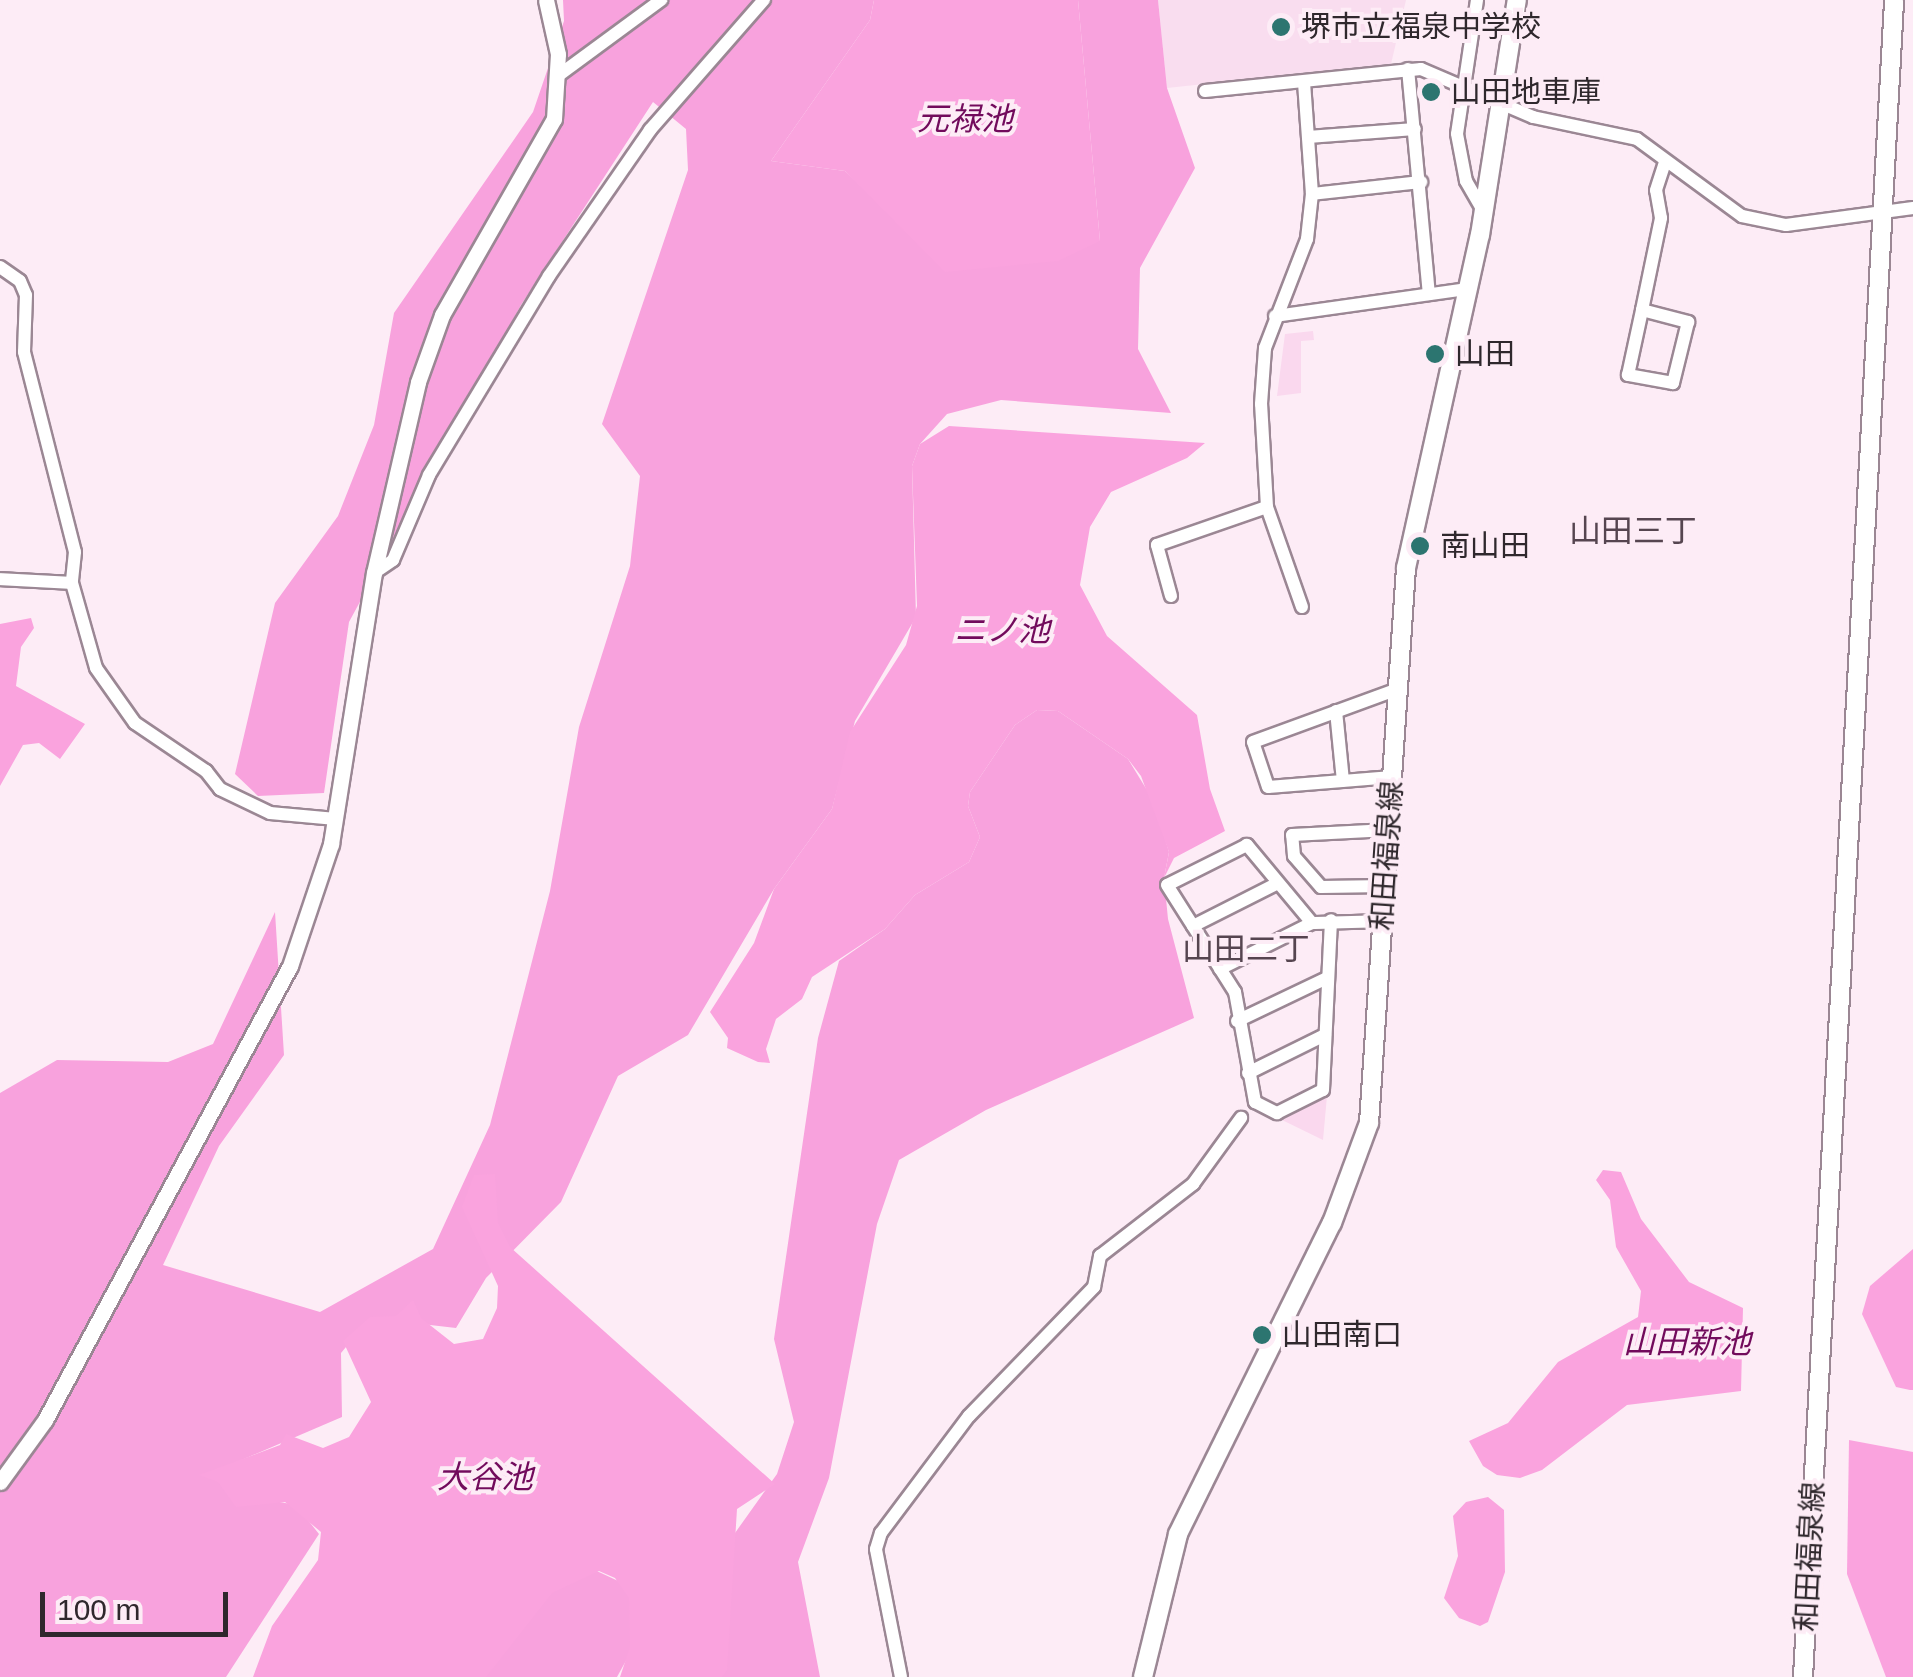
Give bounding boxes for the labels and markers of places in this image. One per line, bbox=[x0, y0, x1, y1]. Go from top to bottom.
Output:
place label: 堺市立福泉中学校 bbox=[1301, 9, 1541, 45]
marker: 堺市立福泉中学校 bbox=[1270, 16, 1292, 38]
place label: 山田地車庫 bbox=[1451, 74, 1601, 110]
marker: 山田地車庫 bbox=[1420, 81, 1442, 103]
place label: 山田 bbox=[1455, 336, 1515, 372]
marker: 山田 bbox=[1424, 343, 1446, 365]
place label: 南山田 bbox=[1440, 528, 1530, 564]
marker: 南山田 bbox=[1409, 535, 1431, 557]
place label: 山田南口 bbox=[1282, 1317, 1402, 1353]
marker: 山田南口 bbox=[1251, 1324, 1273, 1346]

